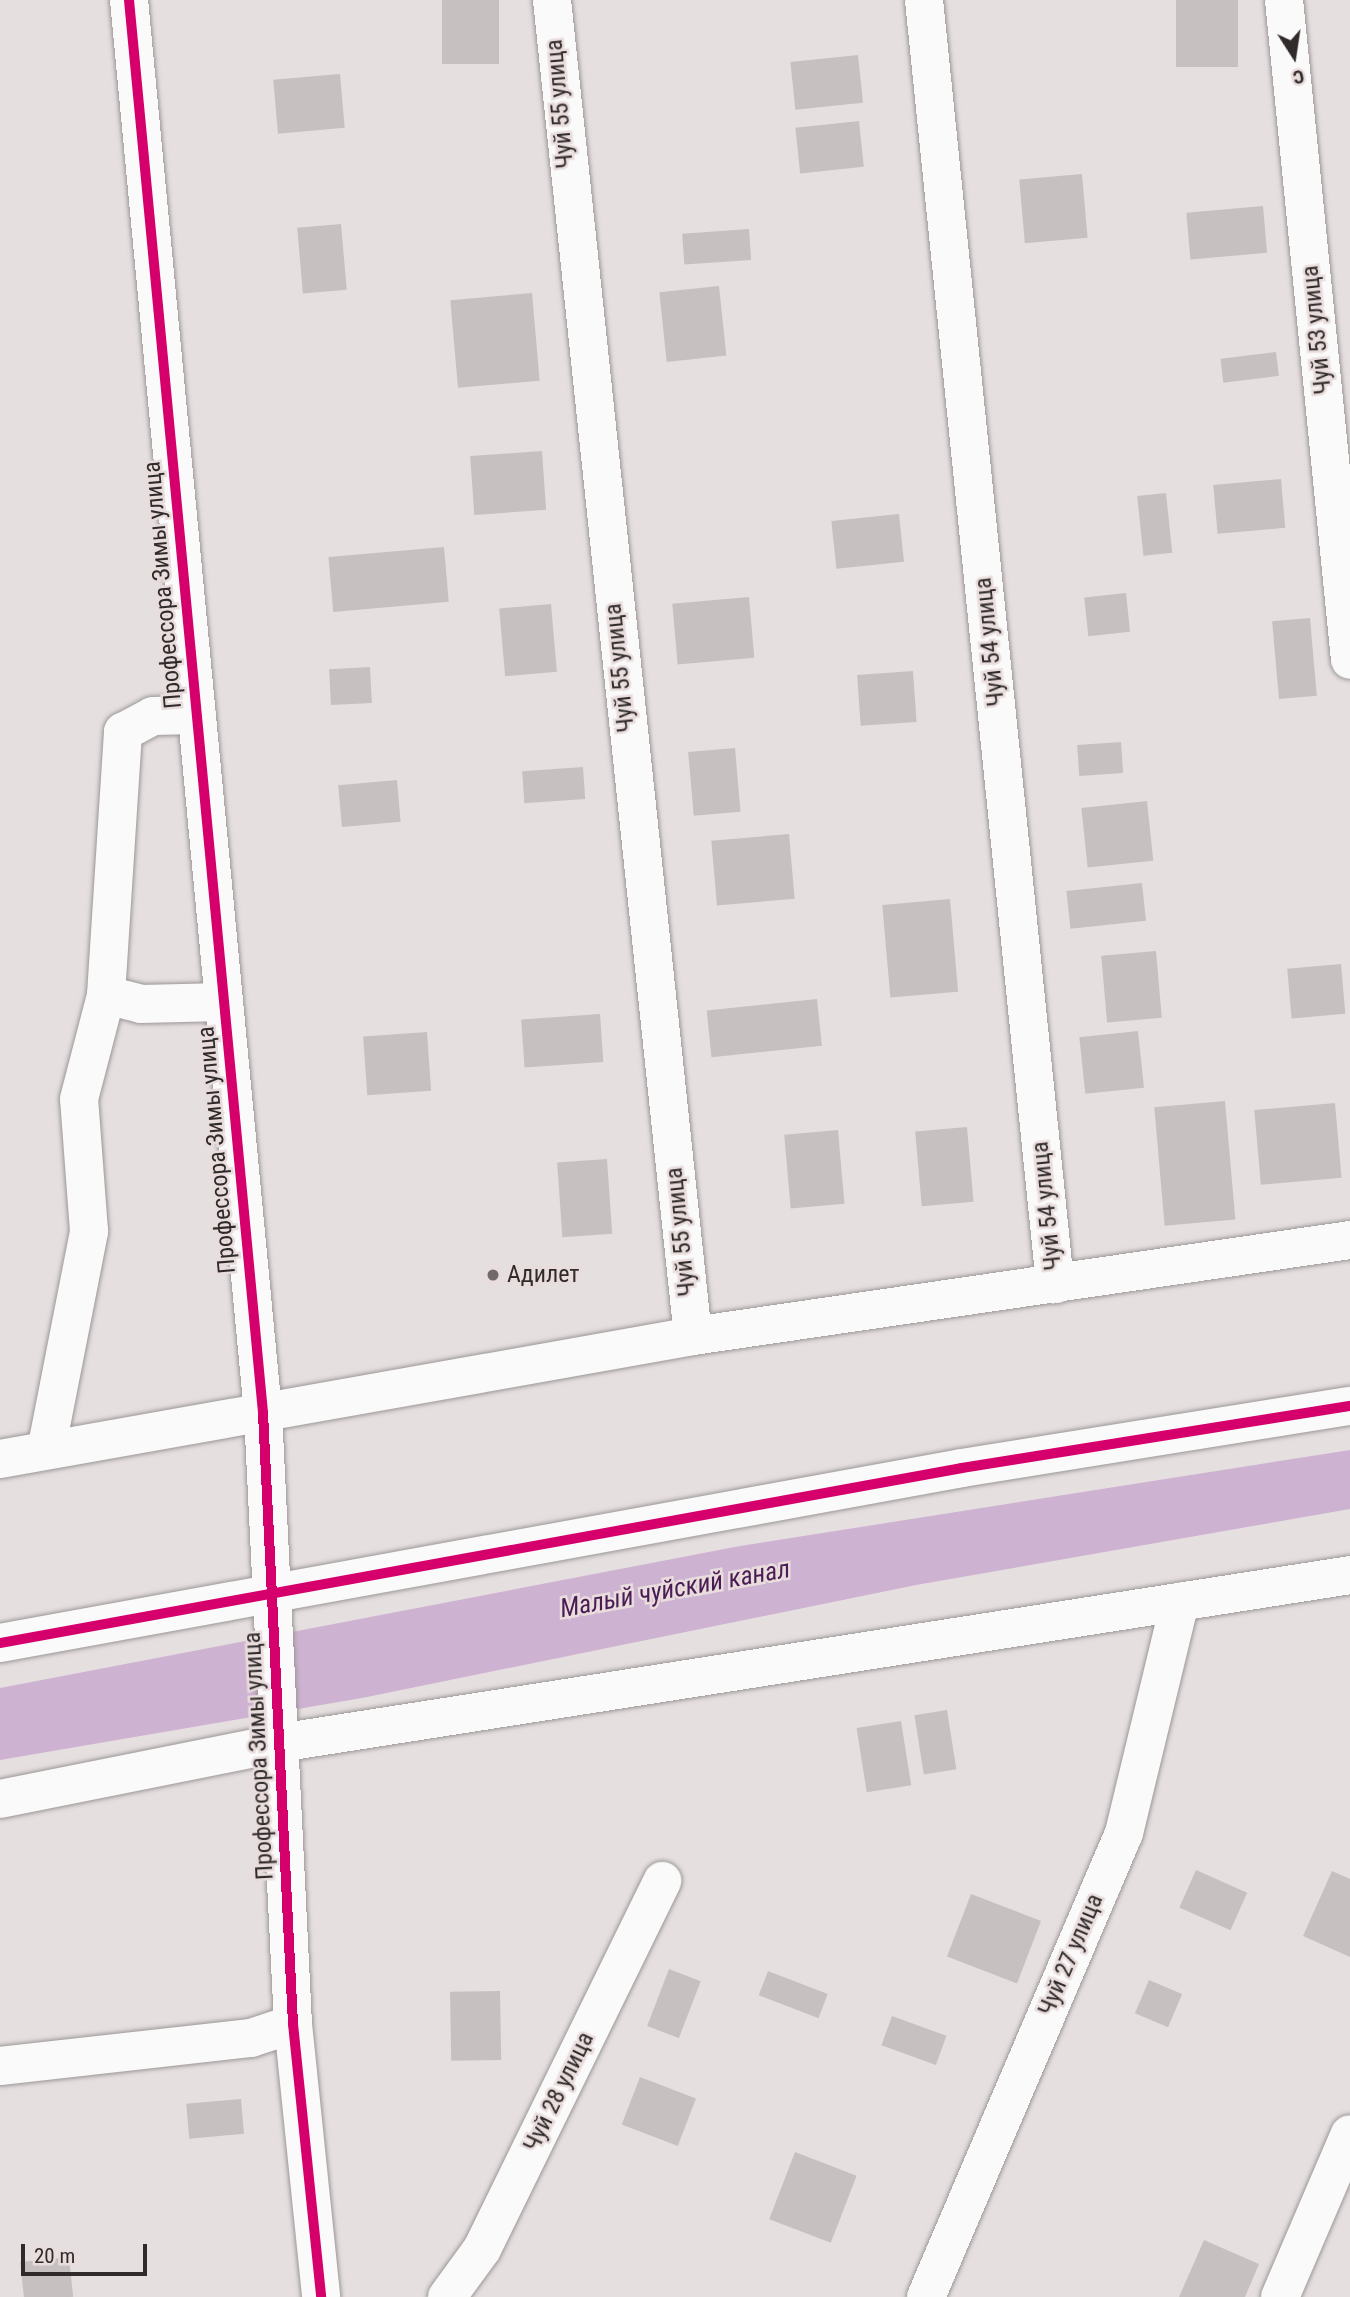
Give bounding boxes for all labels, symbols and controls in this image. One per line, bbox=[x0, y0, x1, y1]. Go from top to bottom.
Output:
north arrow bbox=[1259, 21, 1329, 91]
street label: Чуй 55 улица bbox=[540, 38, 580, 170]
text: С bbox=[1291, 65, 1306, 89]
street label: Чуй 53 улица bbox=[1296, 264, 1338, 396]
street label: Профессора Зимы улица bbox=[138, 460, 188, 710]
street label: Чуй 54 улица bbox=[969, 576, 1011, 708]
street label: Чуй 55 улица bbox=[599, 602, 641, 734]
street label: Профессора Зимы улица bbox=[192, 1025, 242, 1275]
street label: Чуй 54 улица bbox=[1026, 1140, 1068, 1272]
street label: Чуй 55 улица bbox=[660, 1166, 702, 1298]
place label: Адилет bbox=[507, 1261, 580, 1289]
marker: Адилет bbox=[485, 1267, 501, 1283]
water label: Малый чуйский канал bbox=[558, 1553, 792, 1625]
street label: Профессора Зимы улица bbox=[238, 1631, 280, 1881]
street label: Чуй 27 улица bbox=[1032, 1890, 1110, 2020]
street label: Чуй 28 улица bbox=[518, 2028, 600, 2156]
scale bar bbox=[24, 2230, 150, 2274]
text: 20 m bbox=[34, 2244, 75, 2268]

